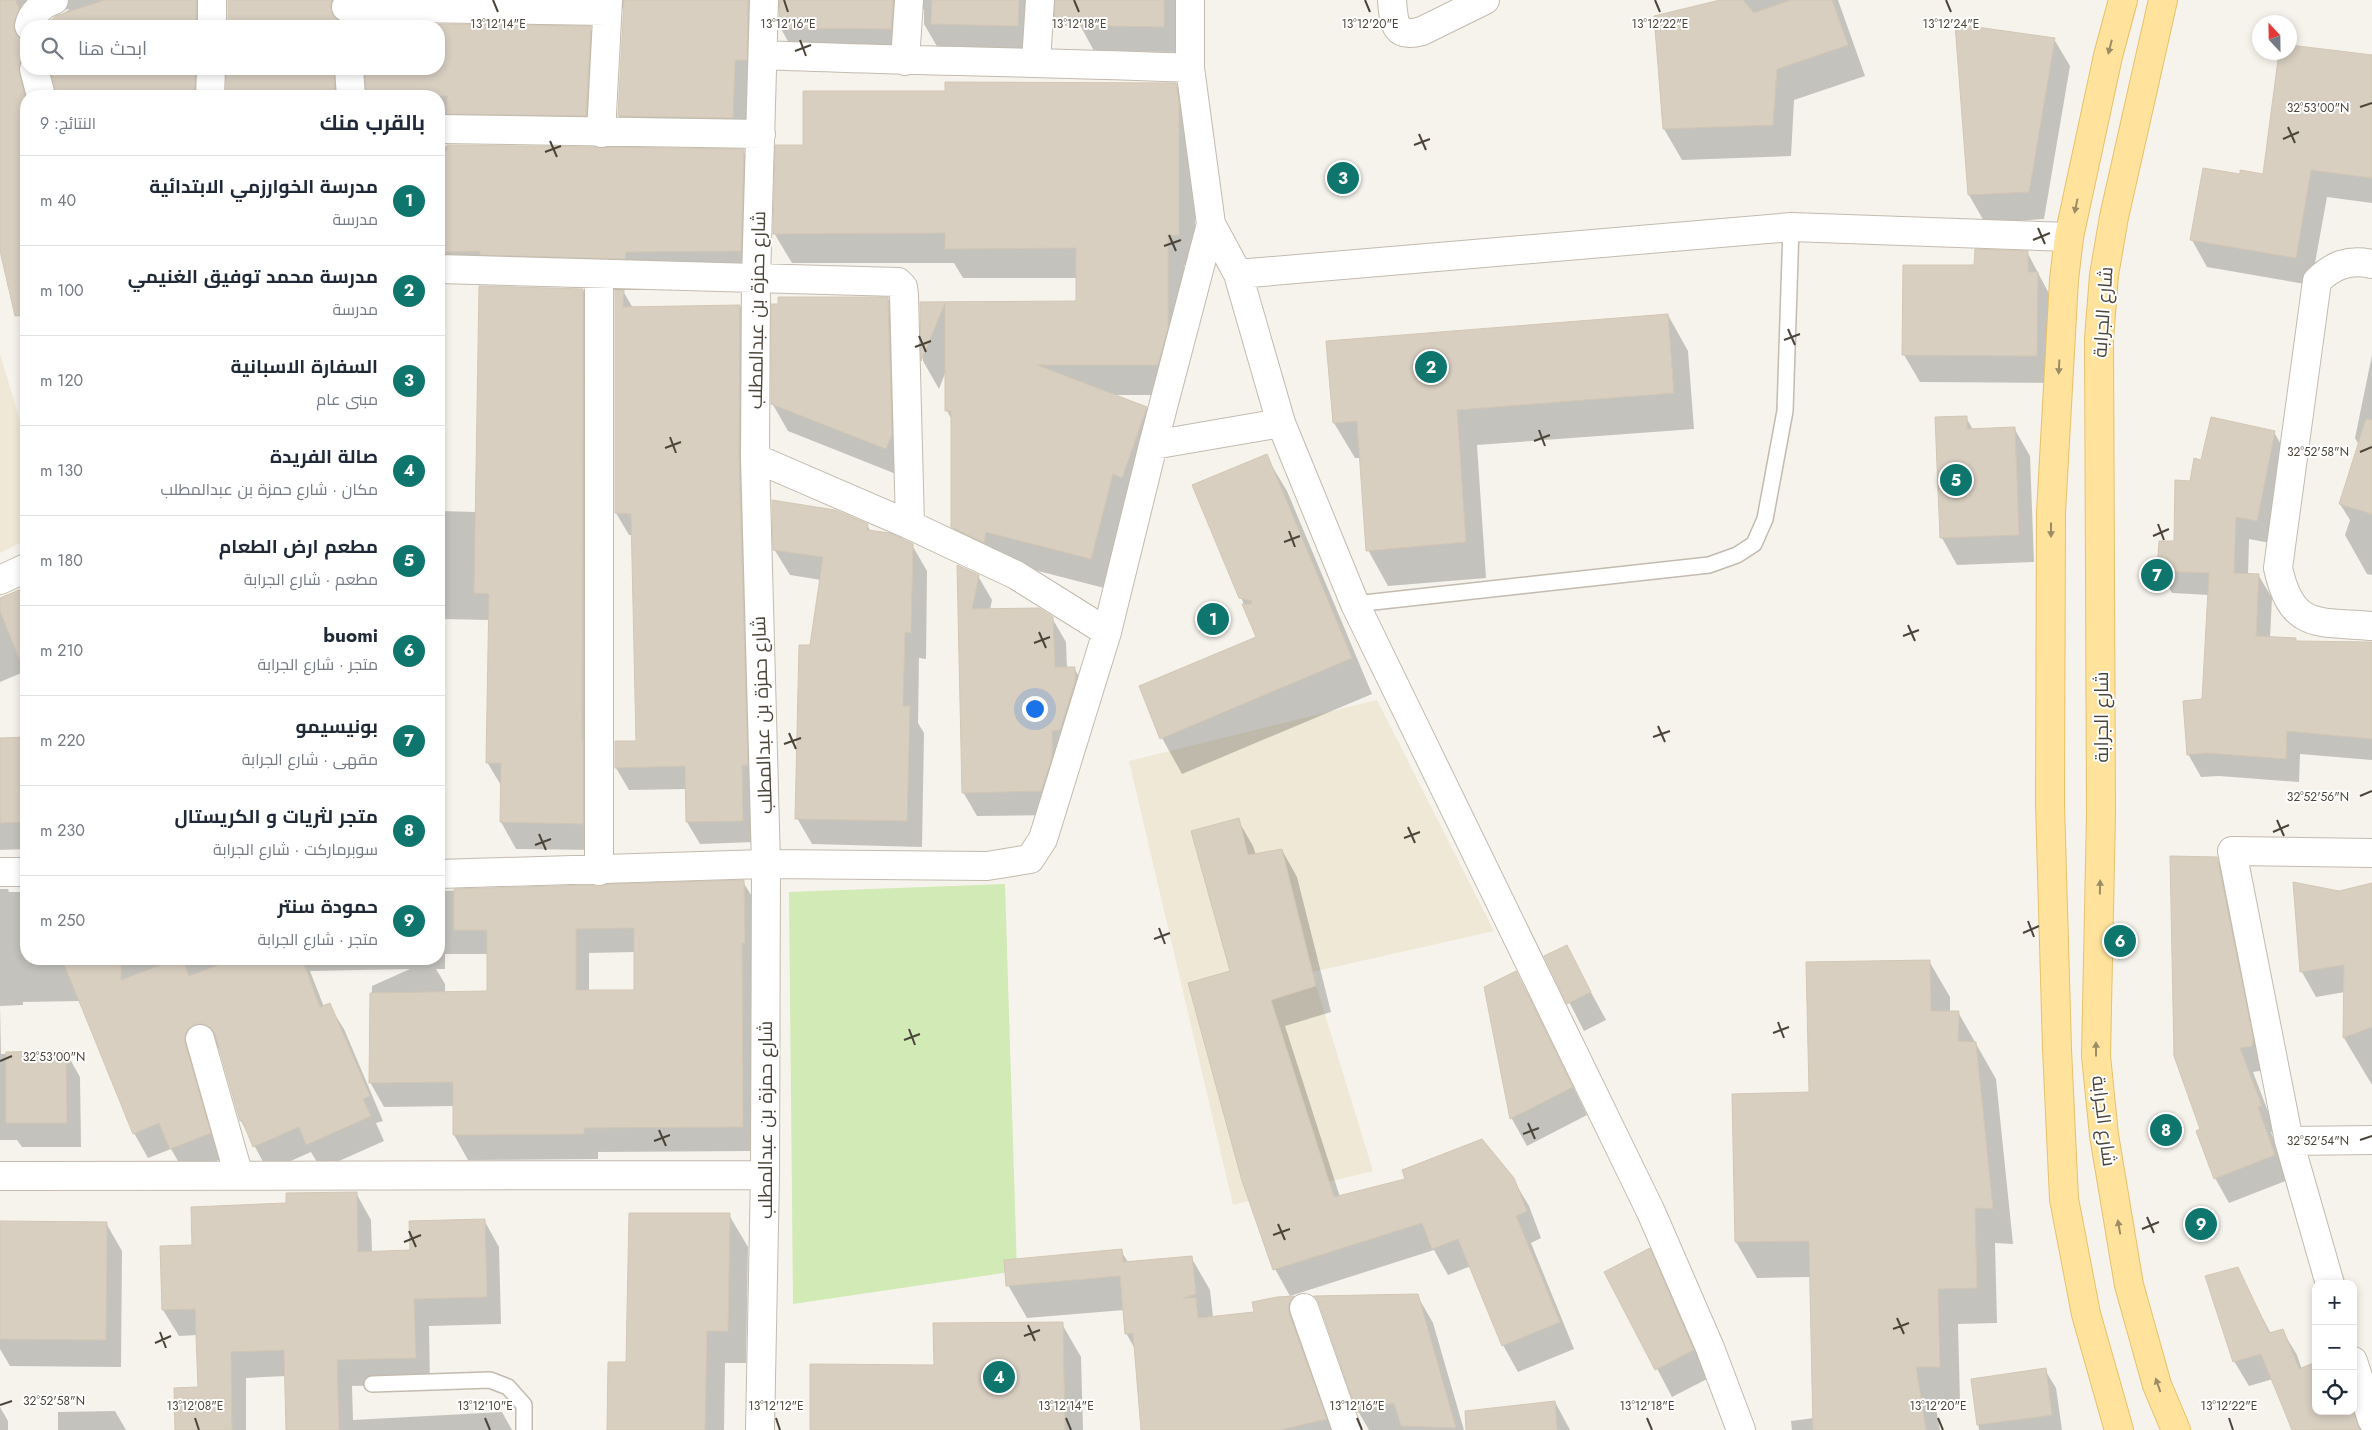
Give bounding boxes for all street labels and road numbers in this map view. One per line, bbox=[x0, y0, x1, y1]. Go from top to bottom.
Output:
street label: شارع حمزة بن عبدالمطلب bbox=[742, 211, 772, 409]
street label: شارع الجرابة bbox=[2086, 266, 2120, 358]
street label: شارع حمزة بن عبدالمطلب bbox=[745, 616, 779, 814]
street label: شارع الجرابة bbox=[2088, 671, 2115, 763]
street label: شارع حمزة بن عبدالمطلب bbox=[752, 1021, 779, 1219]
street label: شارع الجرابة bbox=[2085, 1074, 2123, 1168]

